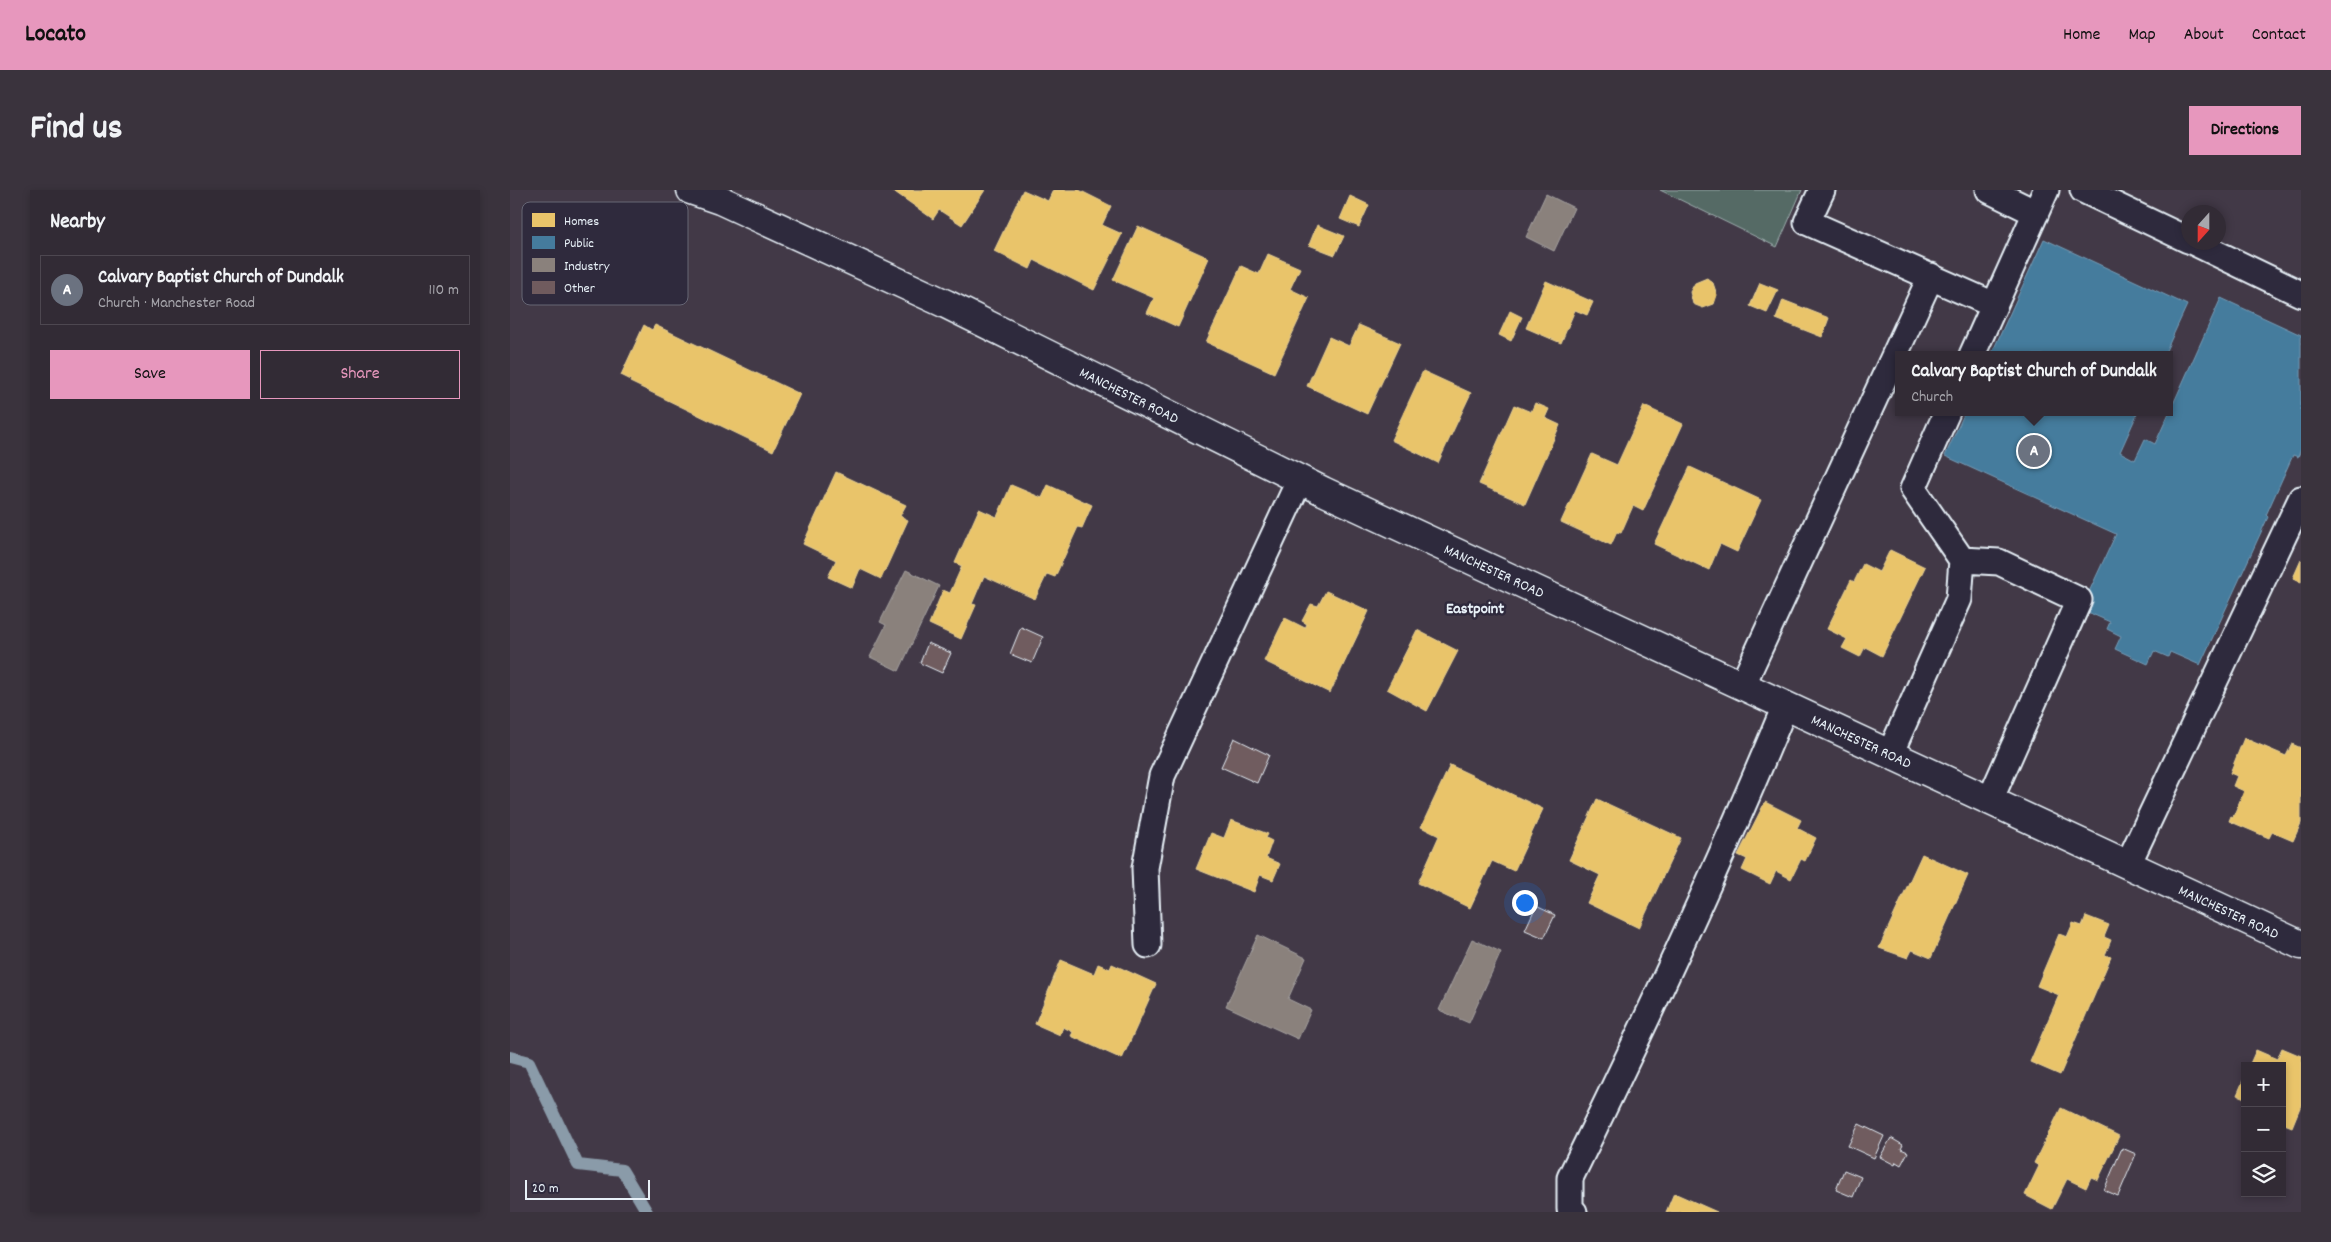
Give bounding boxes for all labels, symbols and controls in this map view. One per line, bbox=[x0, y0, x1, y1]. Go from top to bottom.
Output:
text: Locato bbox=[25, 18, 86, 52]
text: Home bbox=[2063, 23, 2100, 48]
text: Map bbox=[2128, 23, 2156, 48]
text: About bbox=[2184, 23, 2224, 48]
text: Contact bbox=[2252, 23, 2306, 48]
text: Find us bbox=[30, 105, 122, 155]
button: Directions bbox=[2189, 106, 2301, 155]
legend bbox=[522, 202, 688, 305]
north arrow bbox=[2181, 205, 2226, 250]
text: Nearby bbox=[50, 208, 105, 238]
text: Homes bbox=[564, 212, 599, 232]
text: Public bbox=[564, 234, 594, 254]
text: Industry bbox=[564, 257, 610, 277]
text: Calvary Baptist Church of Dundalk bbox=[98, 265, 344, 292]
text: A bbox=[63, 279, 71, 302]
text: 110 m bbox=[429, 279, 459, 302]
text: Other bbox=[564, 279, 596, 299]
text: Church · Manchester Road bbox=[98, 292, 255, 315]
button: Save bbox=[50, 350, 250, 399]
button: Share bbox=[260, 350, 460, 399]
popup bbox=[1895, 351, 2173, 416]
text: Calvary Baptist Church of Dundalk bbox=[1911, 359, 2157, 386]
street label: MANCHESTER ROAD bbox=[1075, 363, 1182, 431]
text: Church bbox=[1911, 386, 1953, 409]
pin: A bbox=[2018, 432, 2050, 470]
street label: MANCHESTER ROAD bbox=[1440, 539, 1547, 605]
district label: Eastpoint bbox=[1446, 598, 1504, 621]
street label: MANCHESTER ROAD bbox=[1807, 710, 1915, 776]
street label: MANCHESTER ROAD bbox=[2174, 881, 2282, 946]
your location bbox=[1512, 890, 1538, 916]
map controls bbox=[2241, 1062, 2286, 1197]
button: + bbox=[2241, 1062, 2286, 1107]
button: − bbox=[2241, 1107, 2286, 1152]
button: layers bbox=[2241, 1152, 2286, 1197]
scale bar bbox=[525, 1177, 650, 1200]
text: 20 m bbox=[532, 1179, 559, 1199]

